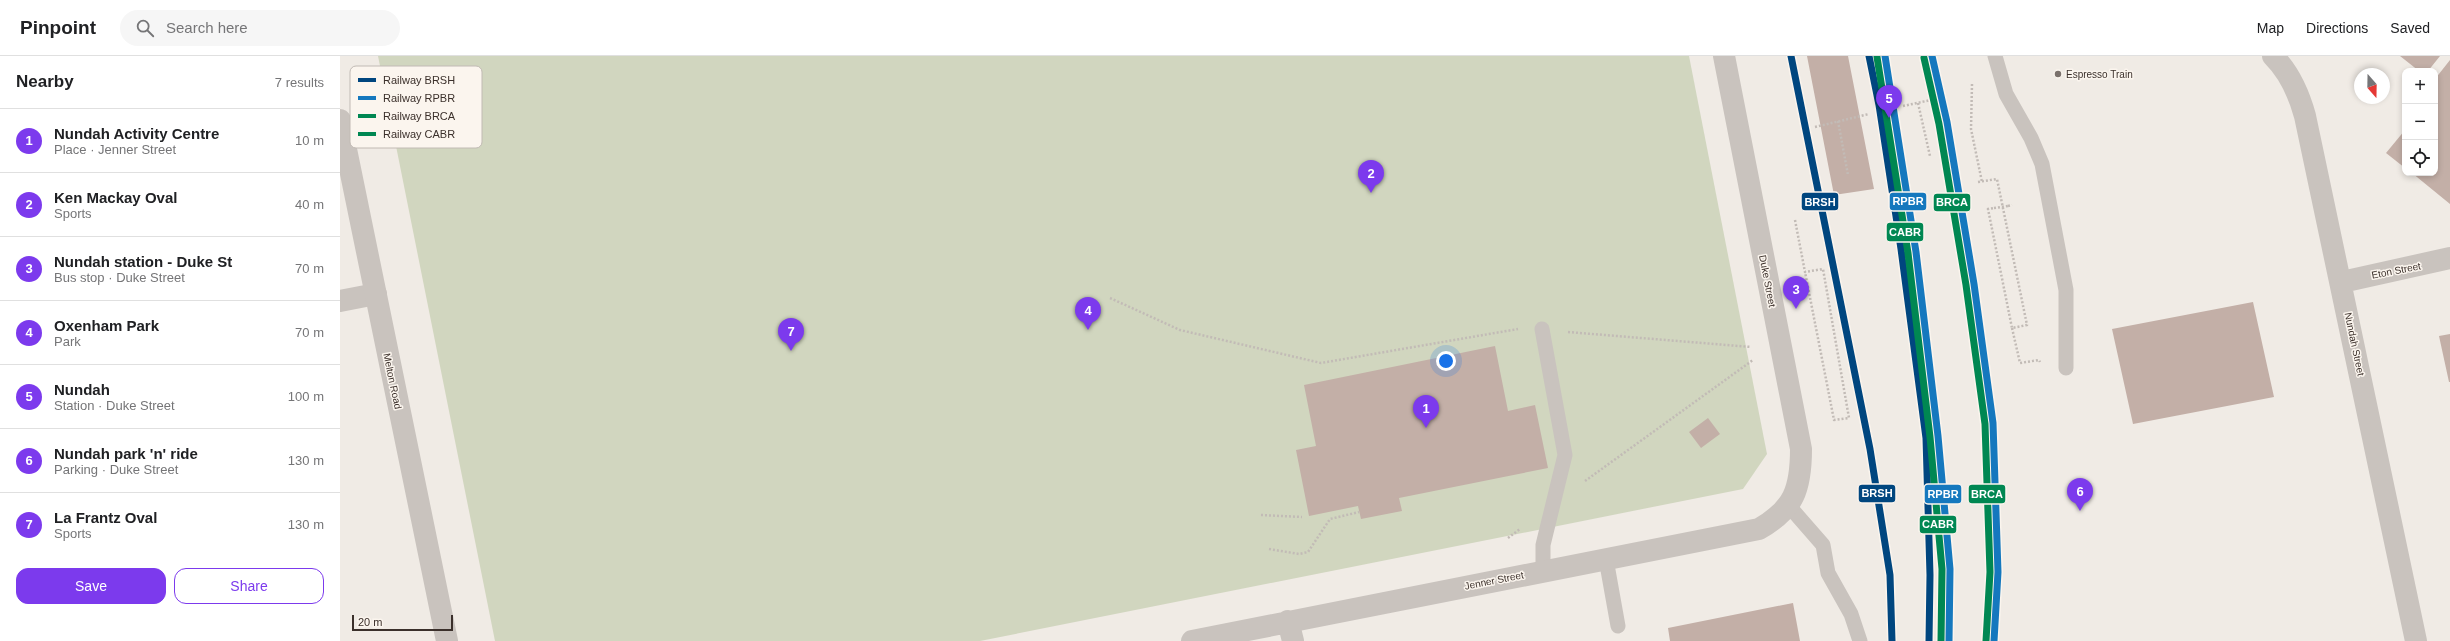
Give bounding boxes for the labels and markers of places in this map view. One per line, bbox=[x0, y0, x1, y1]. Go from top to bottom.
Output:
marker: Espresso Train bbox=[2053, 69, 2063, 79]
place label: Espresso Train bbox=[2066, 69, 2133, 80]
pin: 5 bbox=[1876, 85, 1902, 118]
pin: 2 bbox=[1358, 160, 1384, 193]
pin: 3 bbox=[1783, 276, 1809, 309]
pin: 4 bbox=[1075, 297, 1101, 330]
pin: 7 bbox=[778, 318, 804, 351]
pin: 1 bbox=[1413, 395, 1439, 428]
pin: 6 bbox=[2067, 478, 2093, 511]

